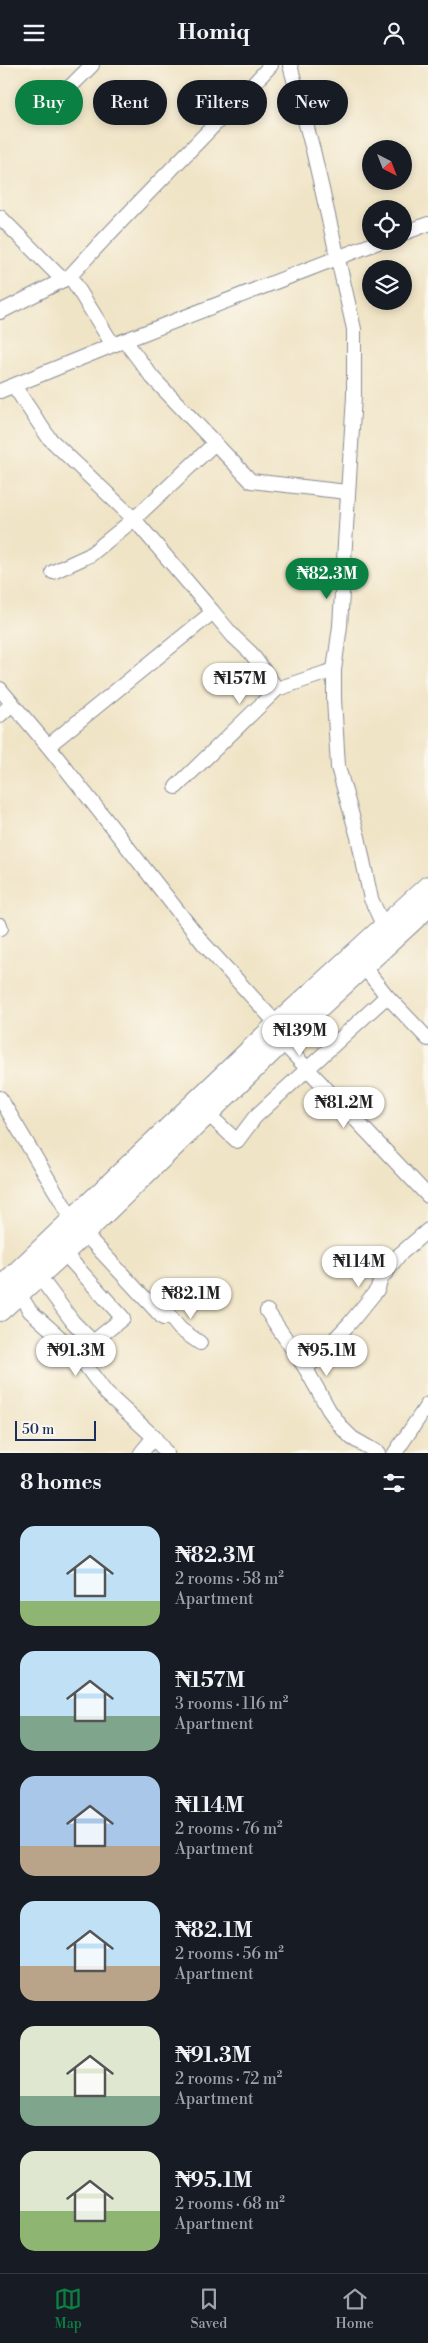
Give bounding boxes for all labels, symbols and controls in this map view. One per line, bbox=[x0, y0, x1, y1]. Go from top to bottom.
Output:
icon: menu bbox=[20, 19, 48, 47]
text: Homiq bbox=[178, 19, 250, 46]
icon: person bbox=[380, 19, 408, 47]
chip: Buy bbox=[15, 80, 83, 125]
chip: Rent bbox=[93, 80, 167, 125]
chip: Filters bbox=[177, 80, 267, 125]
chip: New bbox=[277, 80, 348, 125]
north arrow bbox=[362, 140, 412, 190]
map controls bbox=[362, 140, 412, 310]
button: locate bbox=[362, 200, 412, 250]
button: layers bbox=[362, 260, 412, 310]
pin: ₦82.3M bbox=[286, 557, 368, 600]
text: ₦82.3M bbox=[297, 564, 357, 584]
pin: ₦157M bbox=[205, 663, 275, 705]
text: ₦157M bbox=[213, 669, 267, 689]
pin: ₦139M bbox=[265, 1015, 335, 1057]
text: ₦139M bbox=[273, 1021, 327, 1041]
pin: ₦81.2M bbox=[303, 1087, 385, 1129]
text: ₦81.2M bbox=[315, 1093, 373, 1113]
pin: ₦114M bbox=[324, 1245, 394, 1288]
text: ₦114M bbox=[333, 1252, 385, 1272]
pin: ₦82.1M bbox=[150, 1277, 232, 1320]
text: ₦82.1M bbox=[161, 1284, 221, 1304]
pin: ₦91.3M bbox=[35, 1335, 117, 1377]
pin: ₦95.1M bbox=[286, 1335, 368, 1377]
text: ₦91.3M bbox=[47, 1341, 105, 1361]
text: ₦95.1M bbox=[298, 1341, 356, 1361]
scale bar bbox=[15, 1418, 96, 1441]
text: 50 m bbox=[22, 1421, 54, 1439]
icon: filters bbox=[380, 1469, 408, 1497]
text: 8 homes bbox=[20, 1470, 102, 1496]
text: ₦82.3M bbox=[175, 1543, 255, 1569]
icon: home bbox=[60, 1546, 120, 1606]
text: 2 rooms · 58 m² bbox=[175, 1569, 284, 1589]
text: Apartment bbox=[175, 1589, 254, 1609]
text: ₦157M bbox=[175, 1668, 245, 1694]
icon: home bbox=[60, 1671, 120, 1731]
text: 3 rooms · 116 m² bbox=[175, 1694, 288, 1714]
text: Apartment bbox=[175, 1714, 254, 1734]
text: ₦114M bbox=[175, 1793, 244, 1819]
icon: home bbox=[60, 1796, 120, 1856]
text: 2 rooms · 76 m² bbox=[175, 1819, 283, 1839]
text: Apartment bbox=[175, 1839, 254, 1859]
text: ₦82.1M bbox=[175, 1918, 253, 1944]
icon: home bbox=[60, 1921, 120, 1981]
text: 2 rooms · 56 m² bbox=[175, 1944, 284, 1964]
text: Apartment bbox=[175, 1964, 254, 1984]
text: ₦91.3M bbox=[175, 2043, 251, 2069]
icon: home bbox=[60, 2046, 120, 2106]
text: 2 rooms · 72 m² bbox=[175, 2069, 282, 2089]
text: Apartment bbox=[175, 2089, 254, 2109]
text: ₦95.1M bbox=[175, 2168, 252, 2194]
icon: home bbox=[60, 2171, 120, 2231]
text: 2 rooms · 68 m² bbox=[175, 2194, 285, 2214]
text: Apartment bbox=[175, 2214, 254, 2234]
tab: Map bbox=[54, 2285, 82, 2333]
tab: Saved bbox=[190, 2285, 227, 2333]
tab: Home bbox=[335, 2285, 374, 2333]

